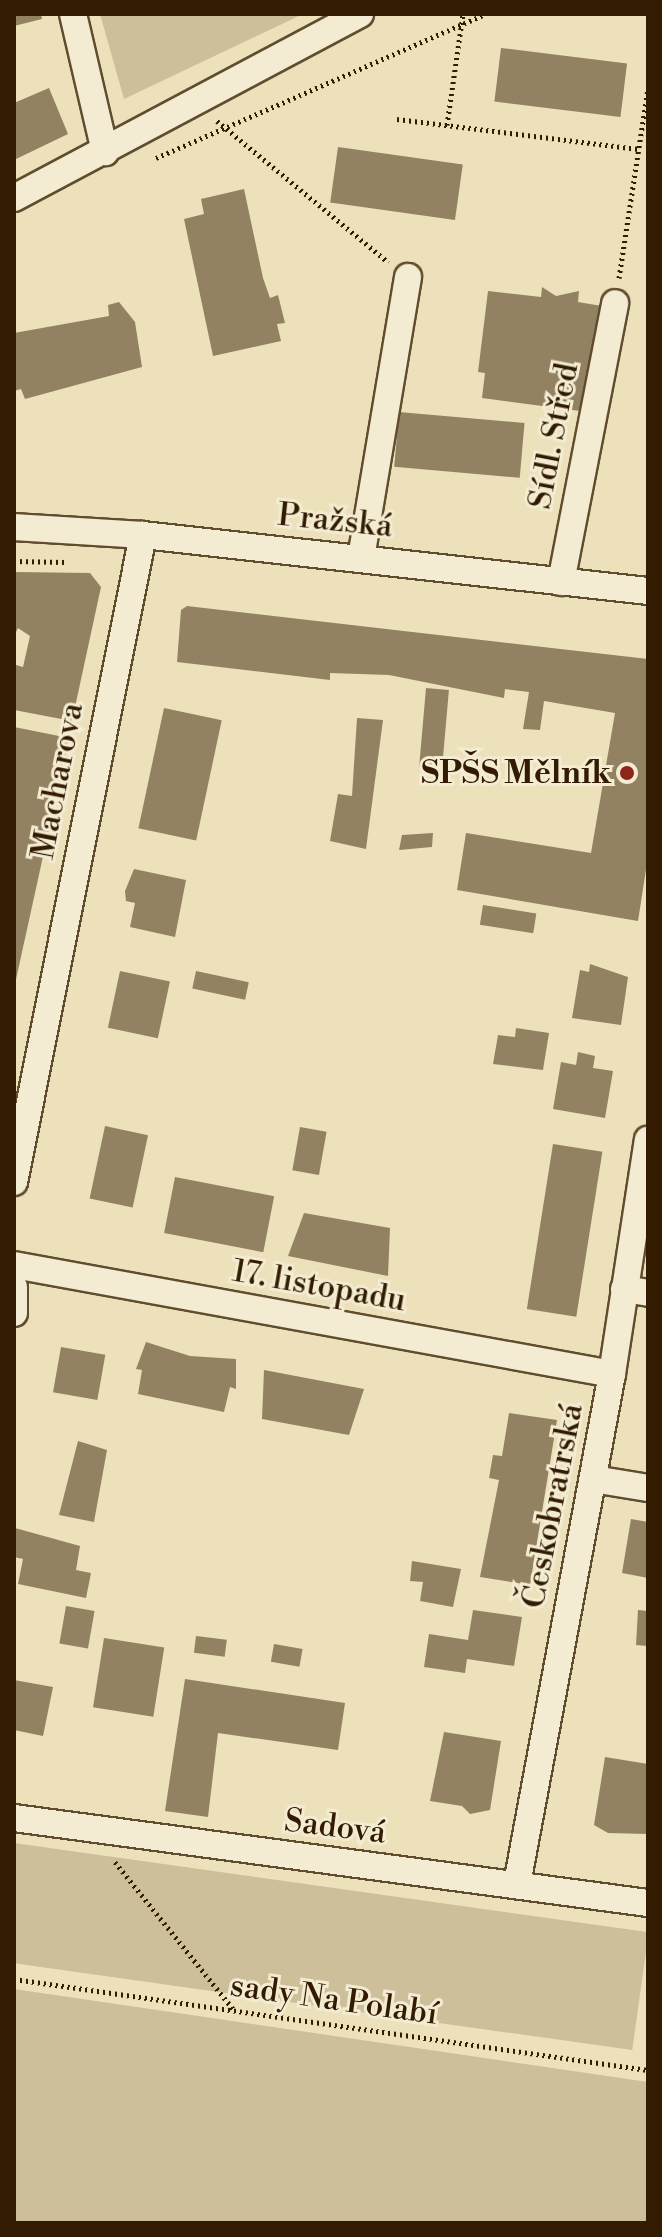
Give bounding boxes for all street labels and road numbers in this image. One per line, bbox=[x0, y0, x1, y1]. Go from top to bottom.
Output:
street label: Sídl. Střed bbox=[521, 360, 587, 512]
street label: Pražská bbox=[276, 496, 394, 546]
street label: Macharova bbox=[24, 700, 92, 862]
street label: 17. listopadu bbox=[229, 1252, 409, 1320]
street label: Českobratrská bbox=[514, 1400, 592, 1612]
street label: Sadová bbox=[282, 1802, 388, 1852]
street label: sady Na Polabí bbox=[228, 1966, 440, 2034]

